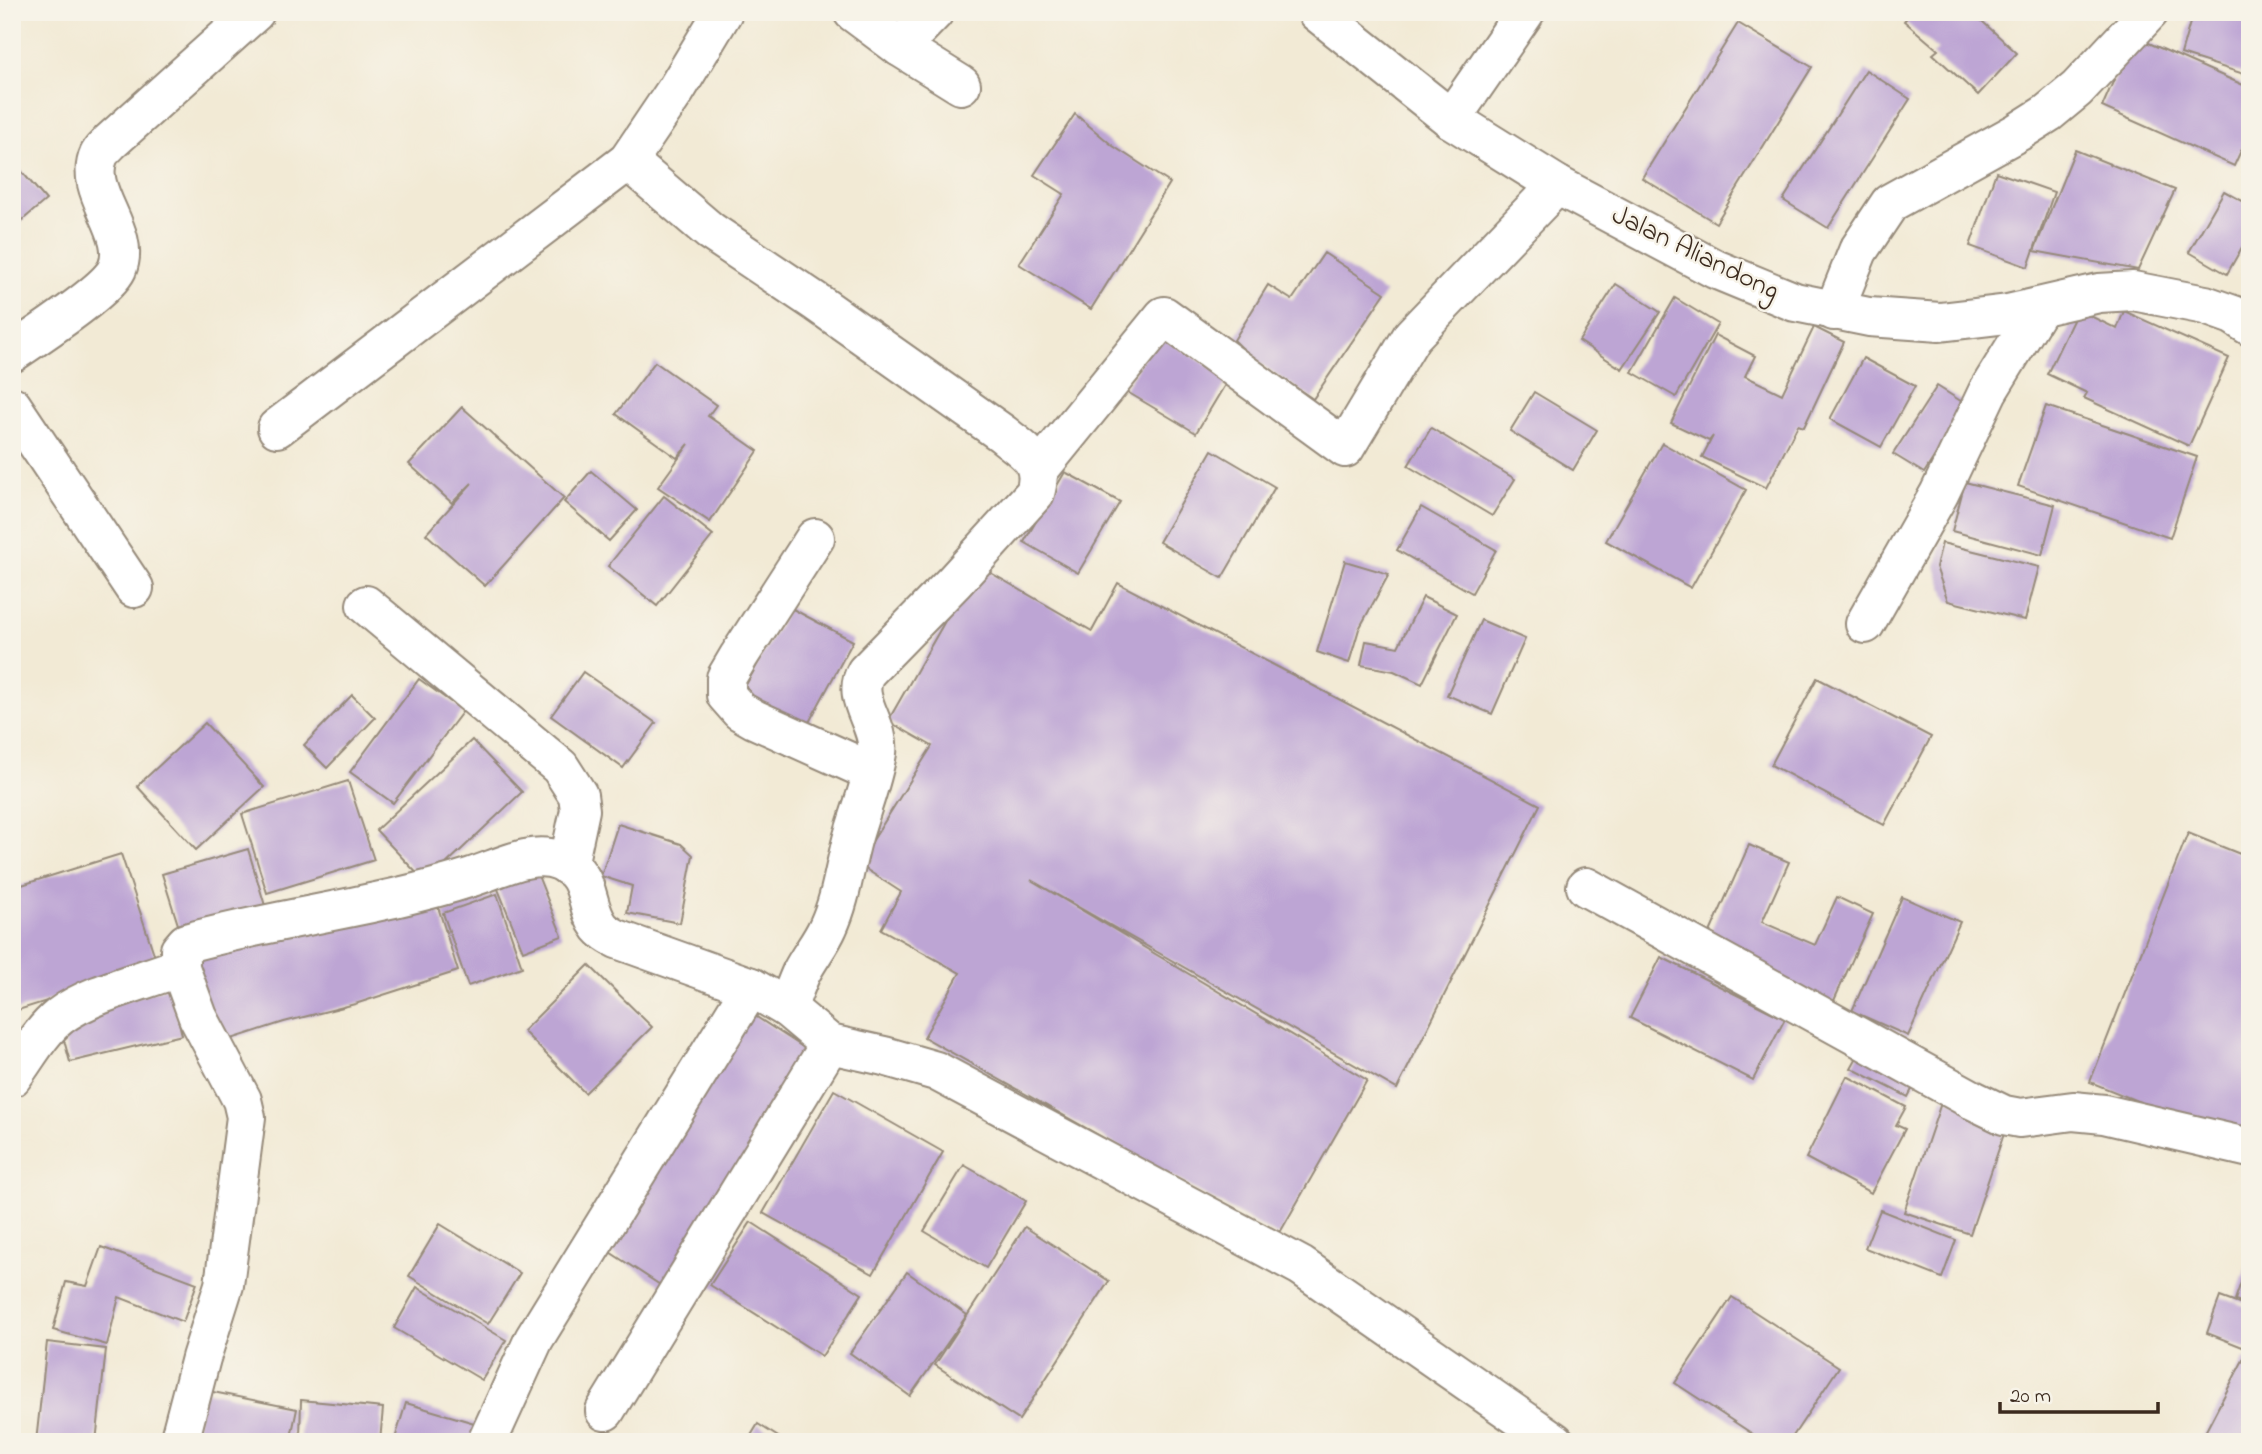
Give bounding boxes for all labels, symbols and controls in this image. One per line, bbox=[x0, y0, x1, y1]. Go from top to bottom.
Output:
street label: Jalan Aliandong bbox=[1604, 196, 1786, 312]
scale bar bbox=[2000, 1370, 2157, 1414]
text: 20 m bbox=[2010, 1382, 2051, 1412]

